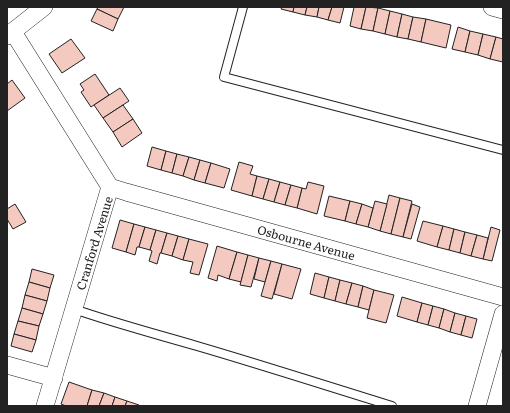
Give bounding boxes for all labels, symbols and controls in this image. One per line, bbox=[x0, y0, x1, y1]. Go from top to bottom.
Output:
street label: Cranford Avenue bbox=[71, 194, 117, 292]
street label: Osbourne Avenue bbox=[256, 220, 357, 264]

